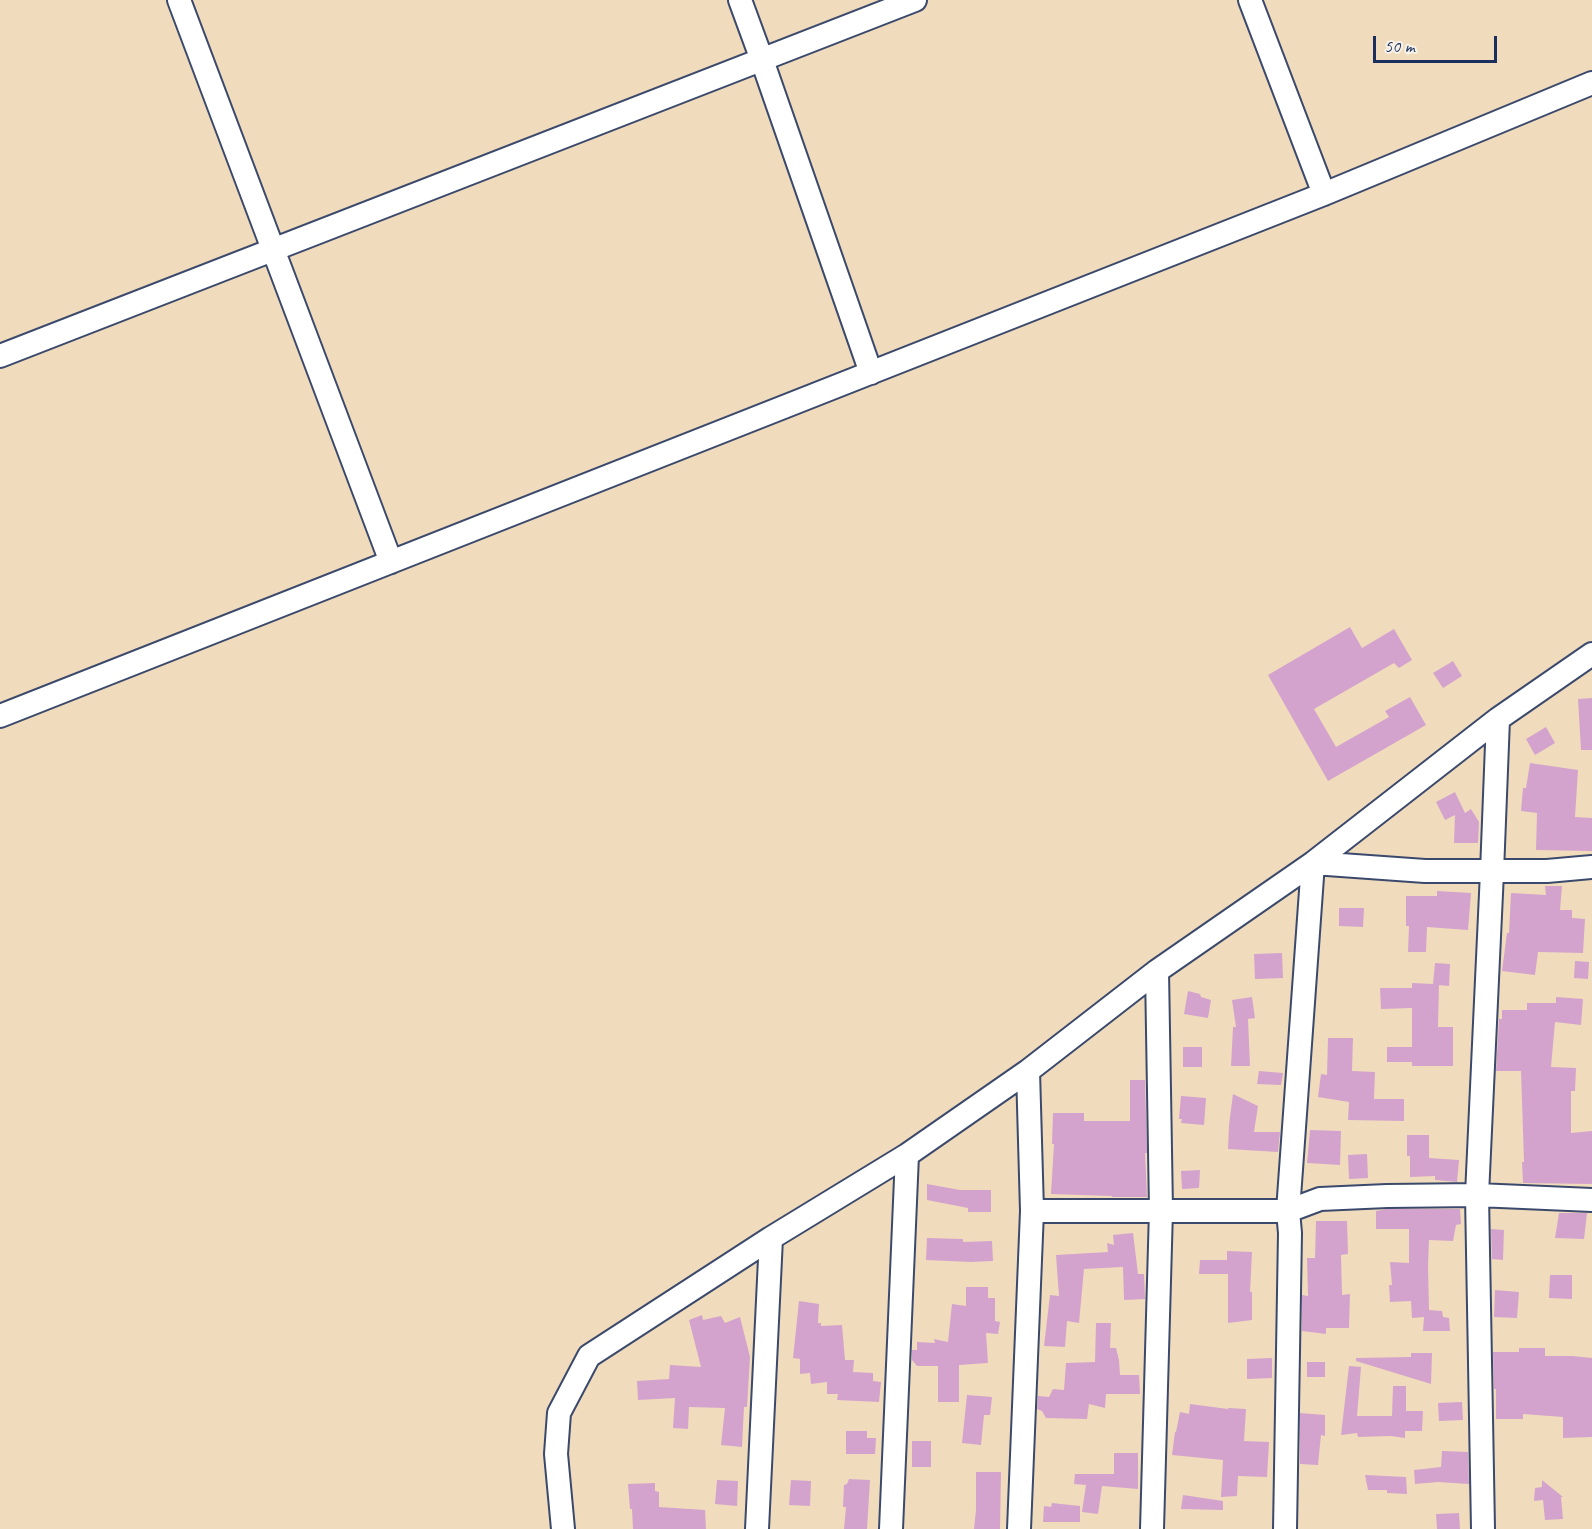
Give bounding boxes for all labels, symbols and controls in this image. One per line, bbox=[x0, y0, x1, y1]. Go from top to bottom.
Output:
scale bar bbox=[1376, 24, 1500, 62]
text: 50 m bbox=[1384, 35, 1415, 57]

